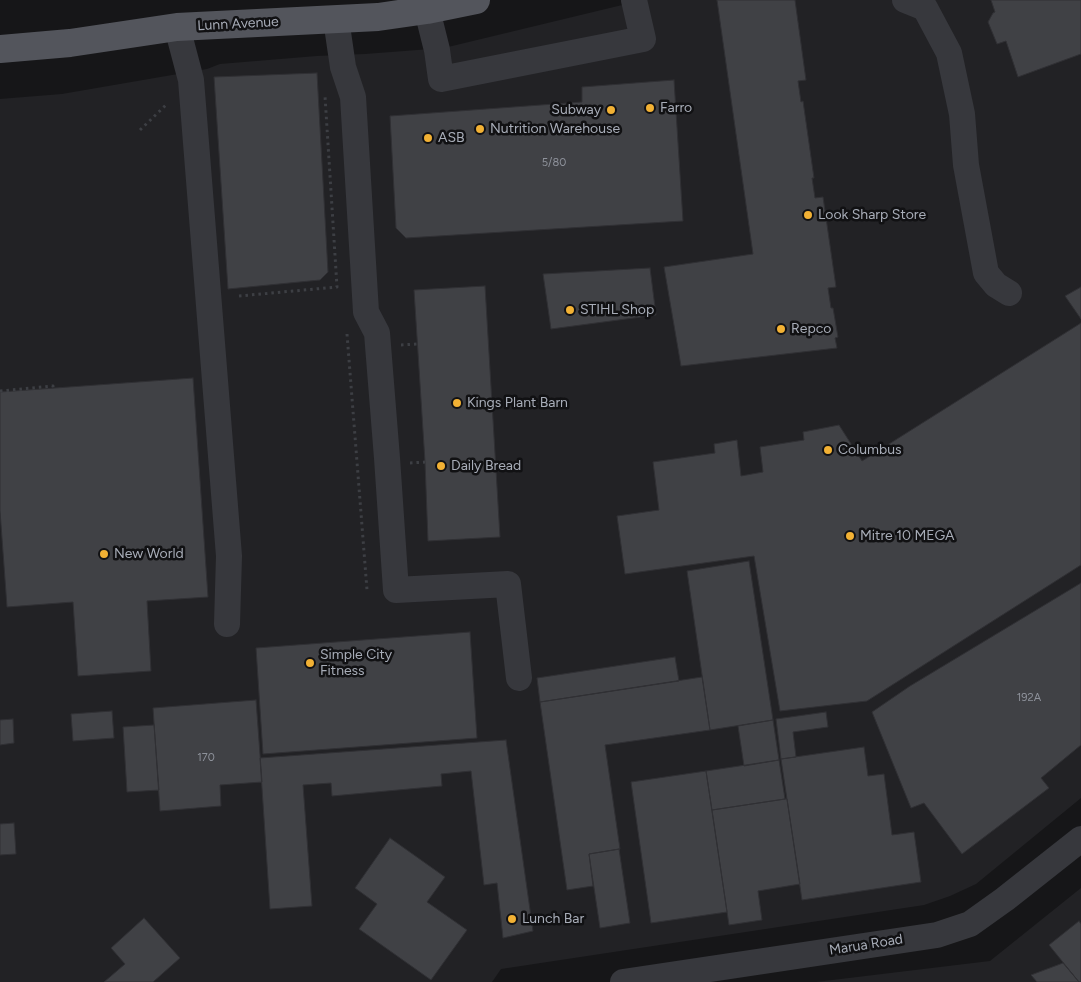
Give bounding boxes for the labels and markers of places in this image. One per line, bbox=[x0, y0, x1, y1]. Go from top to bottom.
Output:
place label: Farro bbox=[660, 100, 692, 116]
place label: Subway bbox=[551, 102, 601, 118]
marker: Farro bbox=[644, 102, 656, 114]
marker: Subway bbox=[605, 104, 617, 116]
place label: Nutrition Warehouse bbox=[490, 121, 620, 137]
marker: Nutrition Warehouse bbox=[474, 123, 486, 135]
place label: ASB bbox=[438, 130, 465, 146]
marker: ASB bbox=[422, 132, 434, 144]
place label: Look Sharp Store bbox=[818, 207, 926, 223]
marker: Look Sharp Store bbox=[802, 209, 814, 221]
place label: STIHL Shop bbox=[580, 302, 654, 318]
marker: STIHL Shop bbox=[564, 304, 576, 316]
place label: Repco bbox=[791, 321, 831, 337]
marker: Repco bbox=[775, 323, 787, 335]
place label: Kings Plant Barn bbox=[467, 395, 568, 411]
marker: Kings Plant Barn bbox=[451, 397, 463, 409]
place label: Columbus bbox=[838, 442, 902, 458]
marker: Columbus bbox=[822, 444, 834, 456]
place label: Daily Bread bbox=[451, 458, 521, 474]
marker: Daily Bread bbox=[435, 460, 447, 472]
place label: Mitre 10 MEGA bbox=[860, 528, 955, 544]
marker: Mitre 10 MEGA bbox=[844, 530, 856, 542]
place label: New World bbox=[114, 546, 184, 562]
marker: New World bbox=[98, 548, 110, 560]
place label: Simple City Fitness bbox=[320, 647, 392, 680]
marker: Simple City Fitness bbox=[304, 657, 316, 669]
place label: Lunch Bar bbox=[522, 911, 584, 927]
marker: Lunch Bar bbox=[506, 913, 518, 925]

